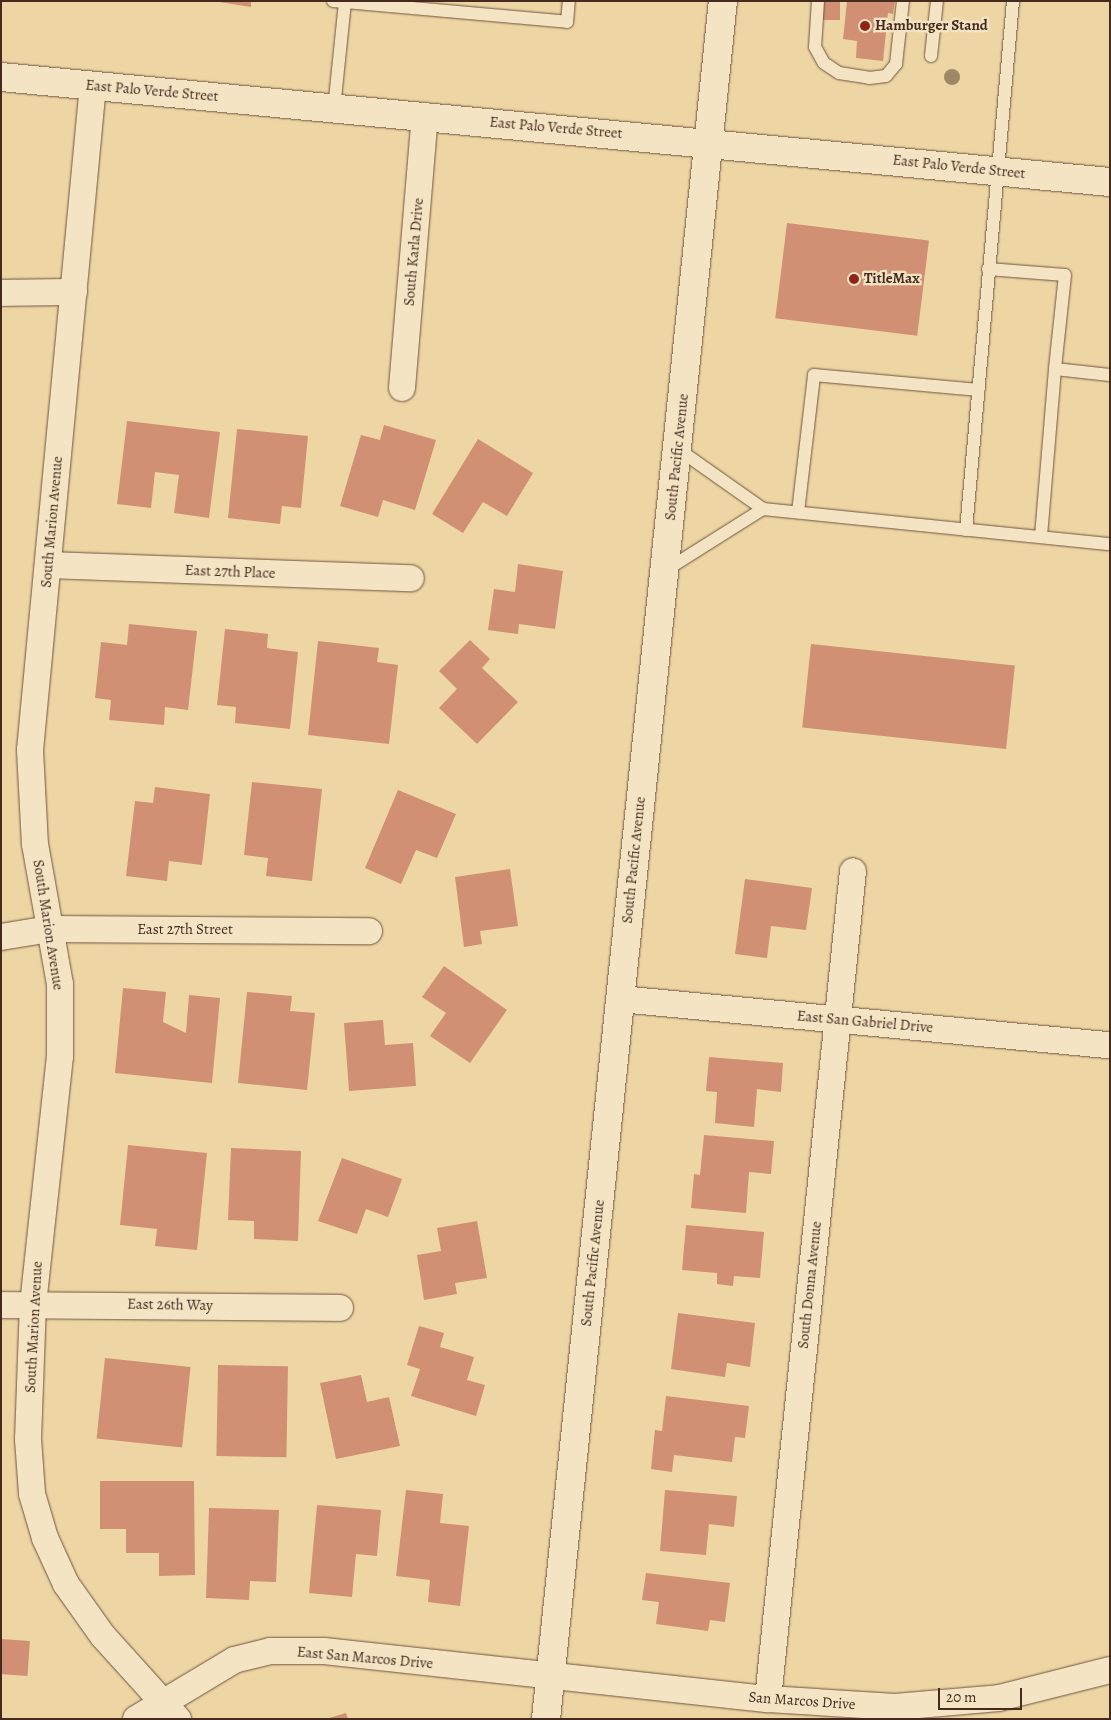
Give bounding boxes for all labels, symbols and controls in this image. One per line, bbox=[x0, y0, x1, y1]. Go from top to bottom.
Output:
place label: Hamburger Stand bbox=[875, 17, 988, 35]
marker: Hamburger Stand bbox=[859, 20, 871, 32]
street label: East Palo Verde Street bbox=[85, 76, 219, 106]
street label: East Palo Verde Street bbox=[489, 113, 623, 143]
street label: East Palo Verde Street bbox=[892, 151, 1026, 183]
street label: South Karla Drive bbox=[400, 197, 428, 307]
place label: TitleMax bbox=[864, 270, 920, 288]
marker: TitleMax bbox=[848, 273, 860, 285]
street label: South Pacific Avenue bbox=[661, 393, 693, 521]
street label: South Marion Avenue bbox=[37, 455, 67, 589]
street label: East 27th Place bbox=[184, 561, 276, 583]
street label: South Pacific Avenue bbox=[618, 796, 650, 924]
street label: South Marion Avenue bbox=[29, 858, 67, 992]
street label: East 27th Street bbox=[137, 921, 233, 939]
street label: East San Gabriel Drive bbox=[796, 1007, 934, 1037]
street label: South Pacific Avenue bbox=[577, 1199, 609, 1327]
street label: South Donna Avenue bbox=[794, 1220, 826, 1350]
street label: South Marion Avenue bbox=[22, 1261, 46, 1393]
street label: East 26th Way bbox=[127, 1295, 213, 1315]
street label: East San Marcos Drive bbox=[296, 1643, 434, 1673]
scale bar bbox=[941, 1678, 1025, 1710]
text: 20 m bbox=[946, 1687, 977, 1707]
street label: San Marcos Drive bbox=[748, 1688, 856, 1714]

